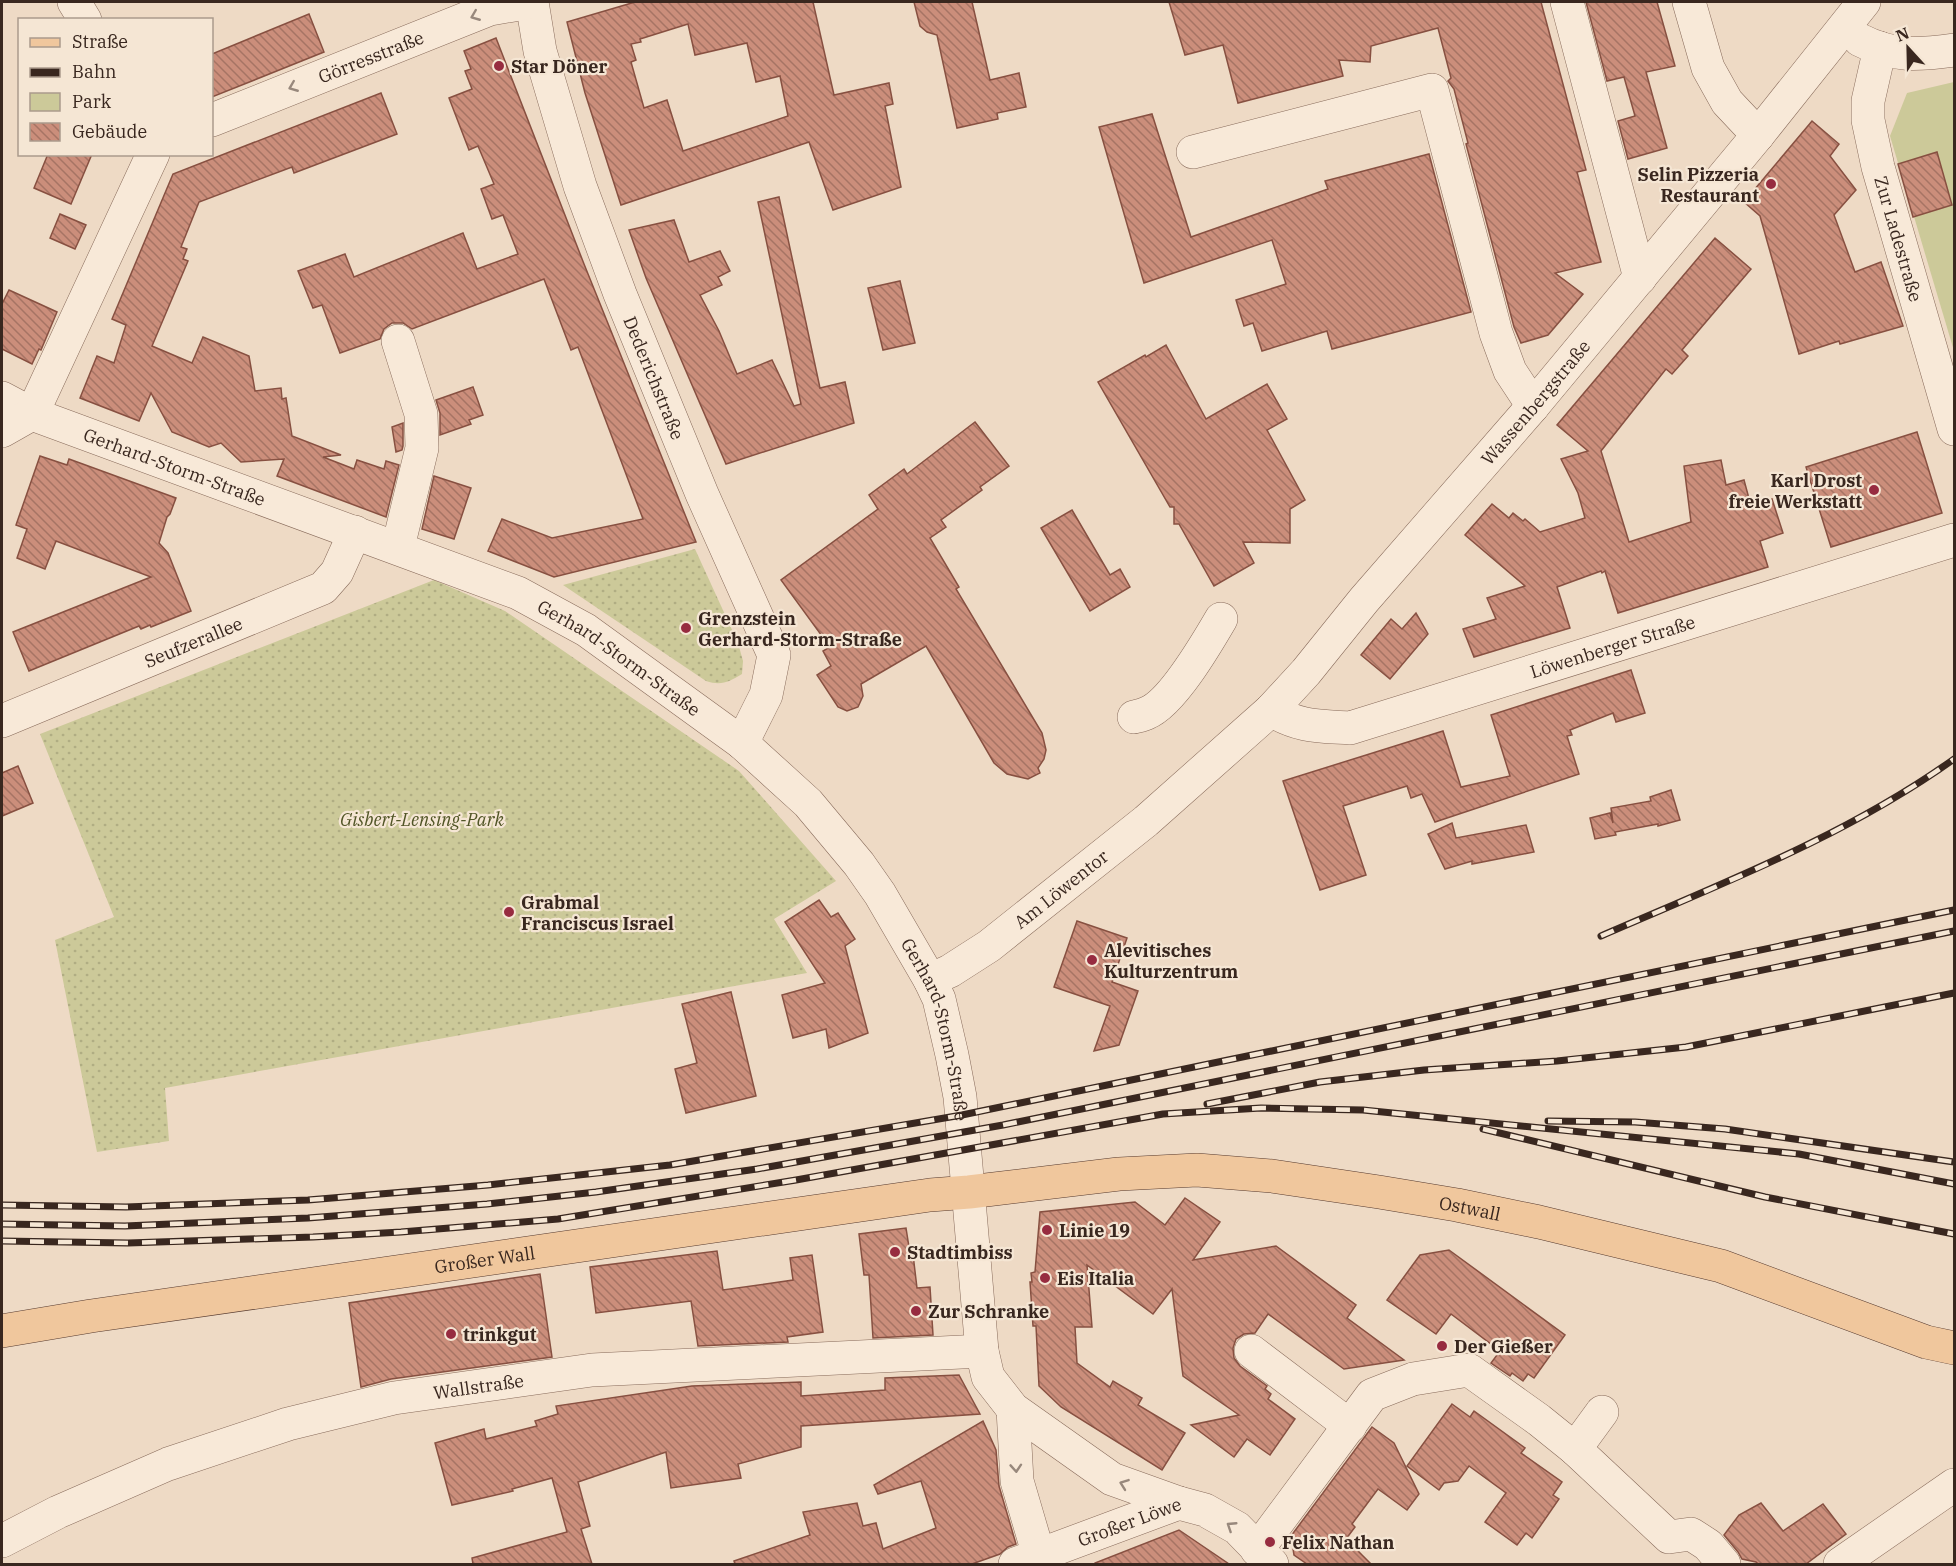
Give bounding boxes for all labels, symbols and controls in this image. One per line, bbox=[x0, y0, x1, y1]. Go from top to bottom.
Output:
one-way arrow bbox=[470, 8, 480, 21]
legend bbox=[18, 18, 213, 156]
north arrow bbox=[1878, 18, 1938, 78]
text: N bbox=[1893, 22, 1912, 46]
street label: Görresstraße bbox=[315, 25, 427, 88]
text: Straße bbox=[72, 30, 128, 53]
place label: Star Döner bbox=[511, 55, 608, 78]
marker: Star Döner bbox=[492, 59, 506, 73]
text: Bahn bbox=[72, 60, 117, 83]
one-way arrow bbox=[289, 80, 300, 92]
text: Park bbox=[72, 90, 112, 113]
text: Gebäude bbox=[72, 120, 147, 143]
place label: Selin Pizzeria Restaurant bbox=[1638, 163, 1759, 207]
street label: Zur Ladestraße bbox=[1870, 173, 1928, 304]
marker: Selin Pizzeria Restaurant bbox=[1764, 177, 1778, 191]
street label: Dederichstraße bbox=[619, 312, 690, 443]
street label: Wassenbergstraße bbox=[1476, 335, 1595, 469]
street label: Gerhard-Storm-Straße bbox=[80, 423, 269, 511]
place label: Karl Drost freie Werkstatt bbox=[1728, 469, 1862, 513]
marker: Karl Drost freie Werkstatt bbox=[1867, 483, 1881, 497]
street label: Gerhard-Storm-Straße bbox=[534, 594, 705, 721]
place label: Grenzstein Gerhard-Storm-Straße bbox=[698, 607, 902, 651]
street label: Löwenberger Straße bbox=[1527, 610, 1698, 683]
street label: Seufzerallee bbox=[141, 611, 246, 672]
marker: Grenzstein Gerhard-Storm-Straße bbox=[679, 621, 693, 635]
park label: Gisbert-Lensing-Park bbox=[340, 808, 505, 831]
street label: Am Löwentor bbox=[1009, 844, 1113, 933]
place label: Grabmal Franciscus Israel bbox=[521, 891, 674, 935]
marker: Grabmal Franciscus Israel bbox=[502, 905, 516, 919]
street label: Gerhard-Storm-Straße bbox=[896, 934, 974, 1122]
place label: Alevitisches Kulturzentrum bbox=[1104, 939, 1239, 983]
marker: Alevitisches Kulturzentrum bbox=[1085, 953, 1099, 967]
street label: Ostwall bbox=[1437, 1191, 1503, 1225]
place label: Linie 19 bbox=[1059, 1219, 1130, 1242]
marker: Linie 19 bbox=[1040, 1223, 1054, 1237]
street label: Großer Wall bbox=[433, 1241, 537, 1278]
place label: Stadtimbiss bbox=[907, 1241, 1013, 1264]
marker: Stadtimbiss bbox=[888, 1245, 902, 1259]
place label: Eis Italia bbox=[1057, 1267, 1134, 1290]
marker: Eis Italia bbox=[1038, 1271, 1052, 1285]
place label: Zur Schranke bbox=[928, 1300, 1049, 1323]
marker: Zur Schranke bbox=[909, 1304, 923, 1318]
place label: trinkgut bbox=[463, 1323, 537, 1346]
marker: trinkgut bbox=[444, 1327, 458, 1341]
place label: Der Gießer bbox=[1454, 1335, 1553, 1358]
marker: Der Gießer bbox=[1435, 1339, 1449, 1353]
street label: Wallstraße bbox=[432, 1368, 525, 1404]
one-way arrow bbox=[1010, 1463, 1023, 1472]
one-way arrow bbox=[1119, 1478, 1130, 1491]
street label: Großer Löwe bbox=[1074, 1492, 1184, 1551]
one-way arrow bbox=[1227, 1521, 1237, 1533]
place label: Felix Nathan bbox=[1282, 1531, 1394, 1554]
marker: Felix Nathan bbox=[1263, 1535, 1277, 1549]

